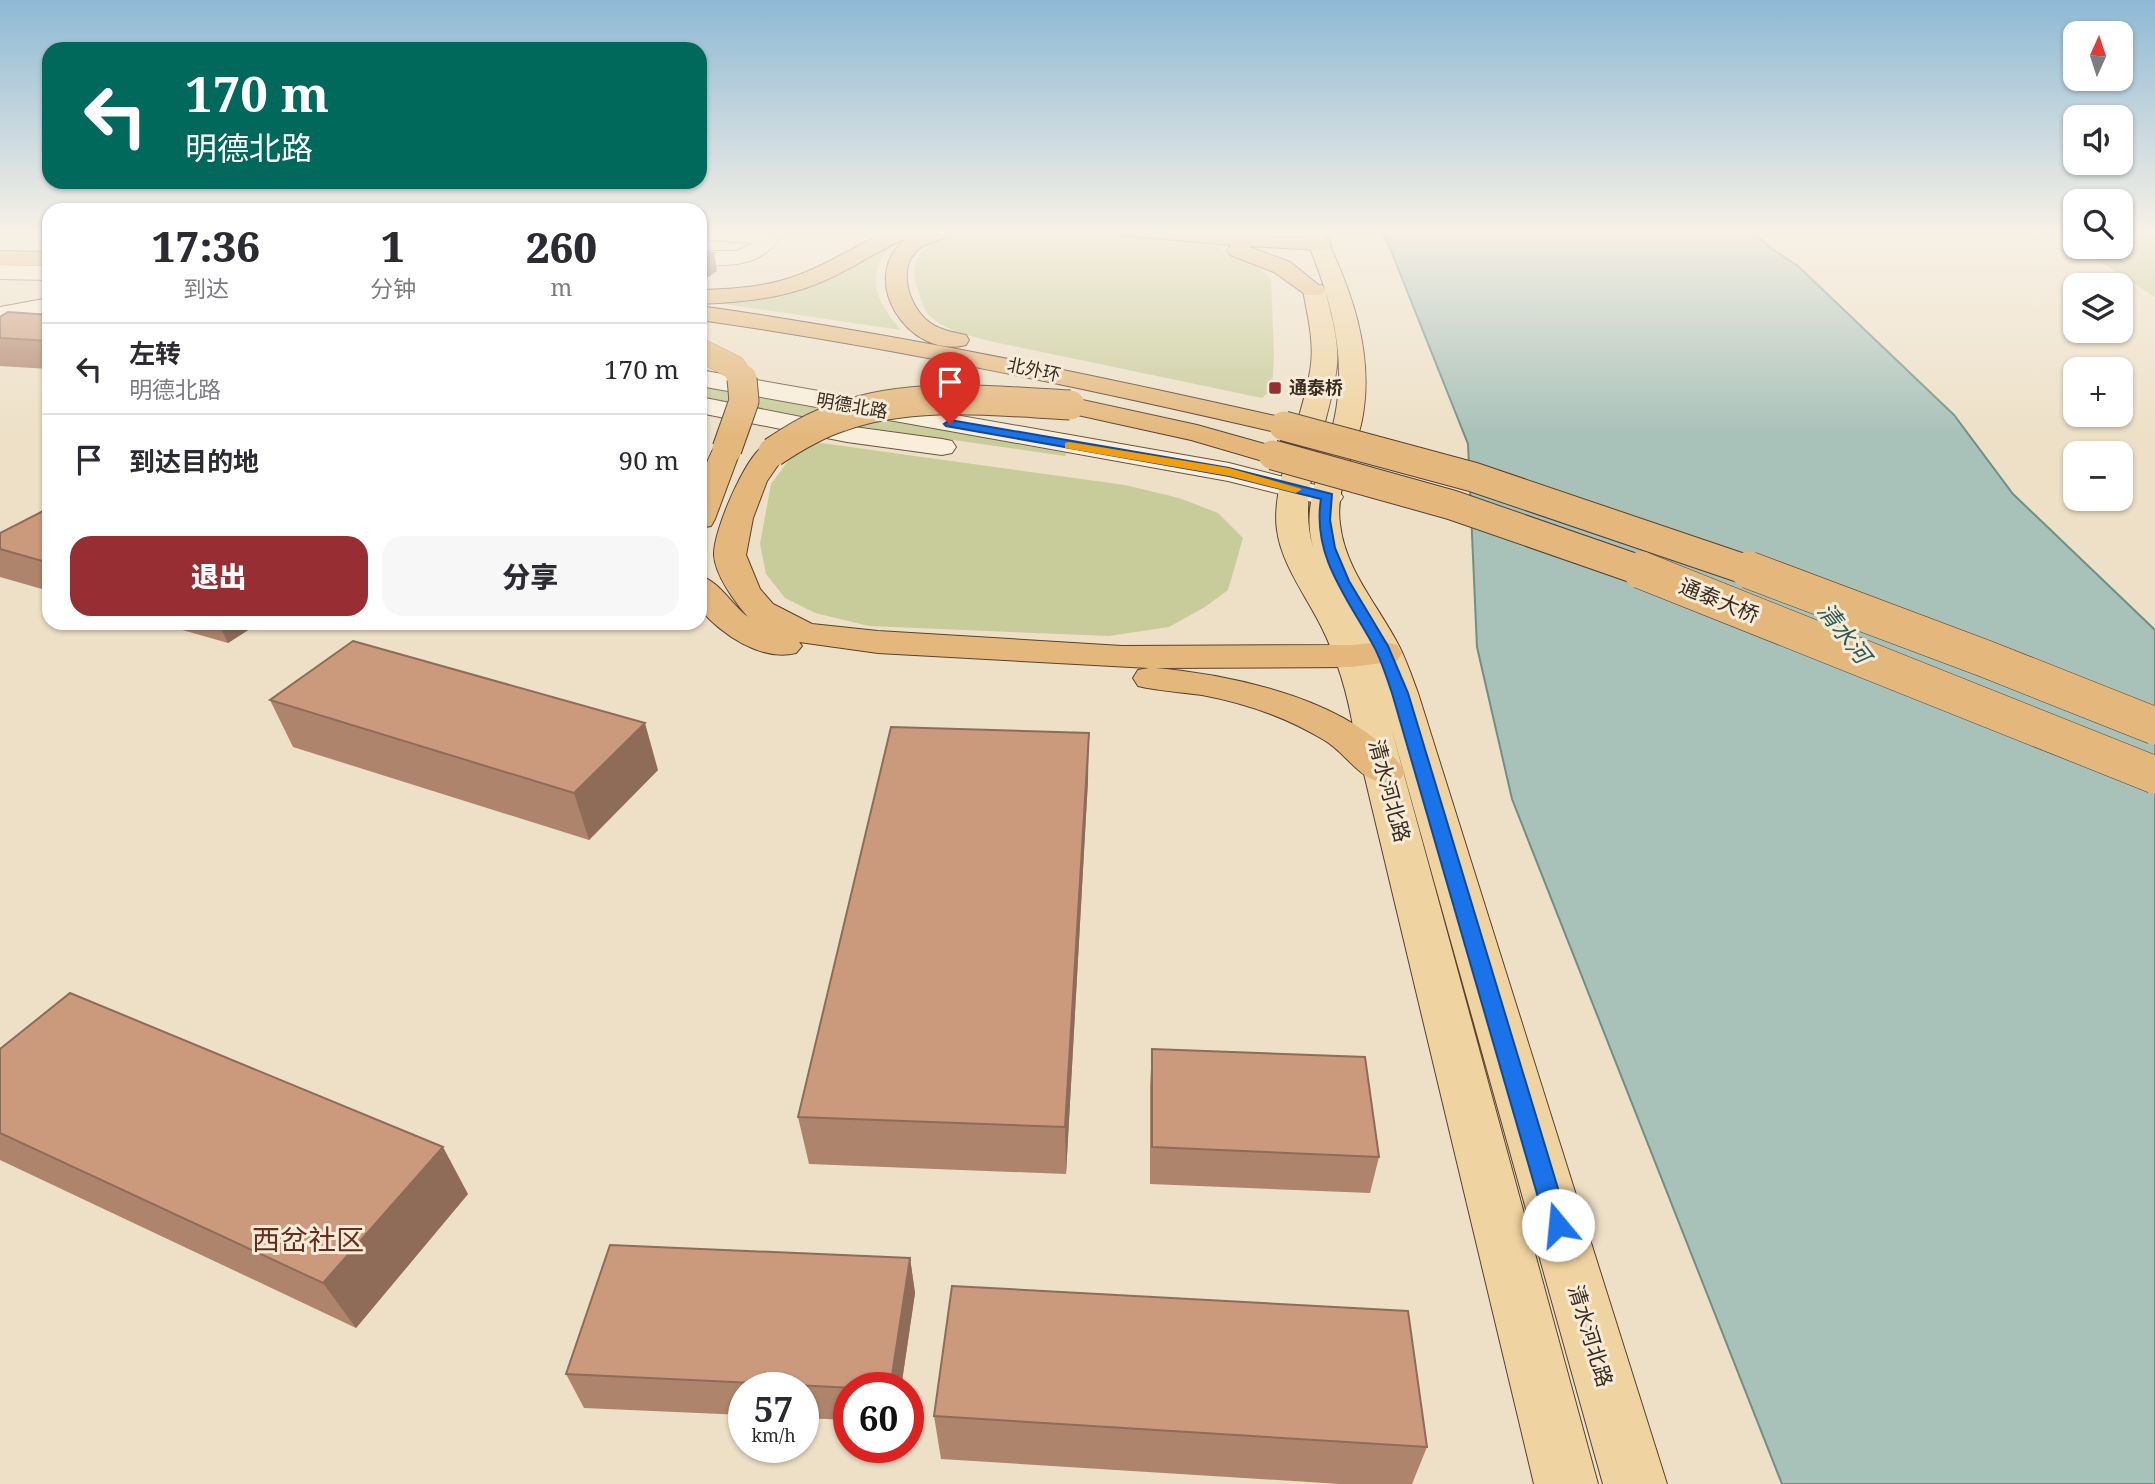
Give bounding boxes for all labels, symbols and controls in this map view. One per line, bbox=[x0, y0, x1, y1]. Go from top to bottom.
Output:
north arrow bbox=[2063, 21, 2133, 91]
map controls bbox=[2063, 21, 2133, 511]
text: 170 m bbox=[185, 60, 329, 126]
icon: left bbox=[70, 70, 161, 161]
button: sound bbox=[2063, 105, 2133, 175]
text: 明德北路 bbox=[185, 126, 313, 169]
button: search bbox=[2063, 189, 2133, 259]
text: 17:36 bbox=[152, 217, 260, 274]
text: 1 bbox=[381, 217, 405, 274]
text: 260 bbox=[526, 218, 597, 275]
text: m bbox=[551, 271, 572, 303]
text: 到达 bbox=[183, 272, 229, 304]
text: 分钟 bbox=[370, 272, 416, 304]
button: layers bbox=[2063, 273, 2133, 343]
text: 左转 bbox=[129, 335, 181, 371]
icon: left bbox=[70, 350, 108, 388]
text: 170 m bbox=[604, 351, 679, 387]
pin bbox=[920, 352, 980, 424]
street label: 北外环 bbox=[1005, 352, 1063, 386]
button: + bbox=[2063, 357, 2133, 427]
icon: arrive bbox=[931, 363, 969, 401]
text: 明德北路 bbox=[129, 373, 221, 405]
place label: 通泰桥 bbox=[1289, 375, 1343, 399]
marker: 通泰桥 bbox=[1267, 380, 1283, 396]
street label: 明德北路 bbox=[815, 387, 890, 423]
icon: arrive bbox=[70, 441, 108, 479]
button: − bbox=[2063, 441, 2133, 511]
text: 90 m bbox=[619, 442, 679, 478]
text: 到达目的地 bbox=[129, 443, 259, 479]
button: 退出 bbox=[70, 536, 368, 616]
button: 分享 bbox=[382, 536, 679, 616]
street label: 通泰大桥 bbox=[1675, 571, 1764, 629]
water label: 清水河 bbox=[1811, 595, 1881, 673]
street label: 清水河北路 bbox=[1363, 736, 1417, 845]
position arrow bbox=[1521, 1188, 1595, 1262]
district label: 西岔社区 bbox=[252, 1220, 364, 1258]
street label: 清水河北路 bbox=[1562, 1281, 1620, 1390]
speed limit sign: 60 bbox=[833, 1372, 924, 1463]
text: 57 bbox=[754, 1385, 793, 1432]
text: km/h bbox=[751, 1423, 796, 1447]

